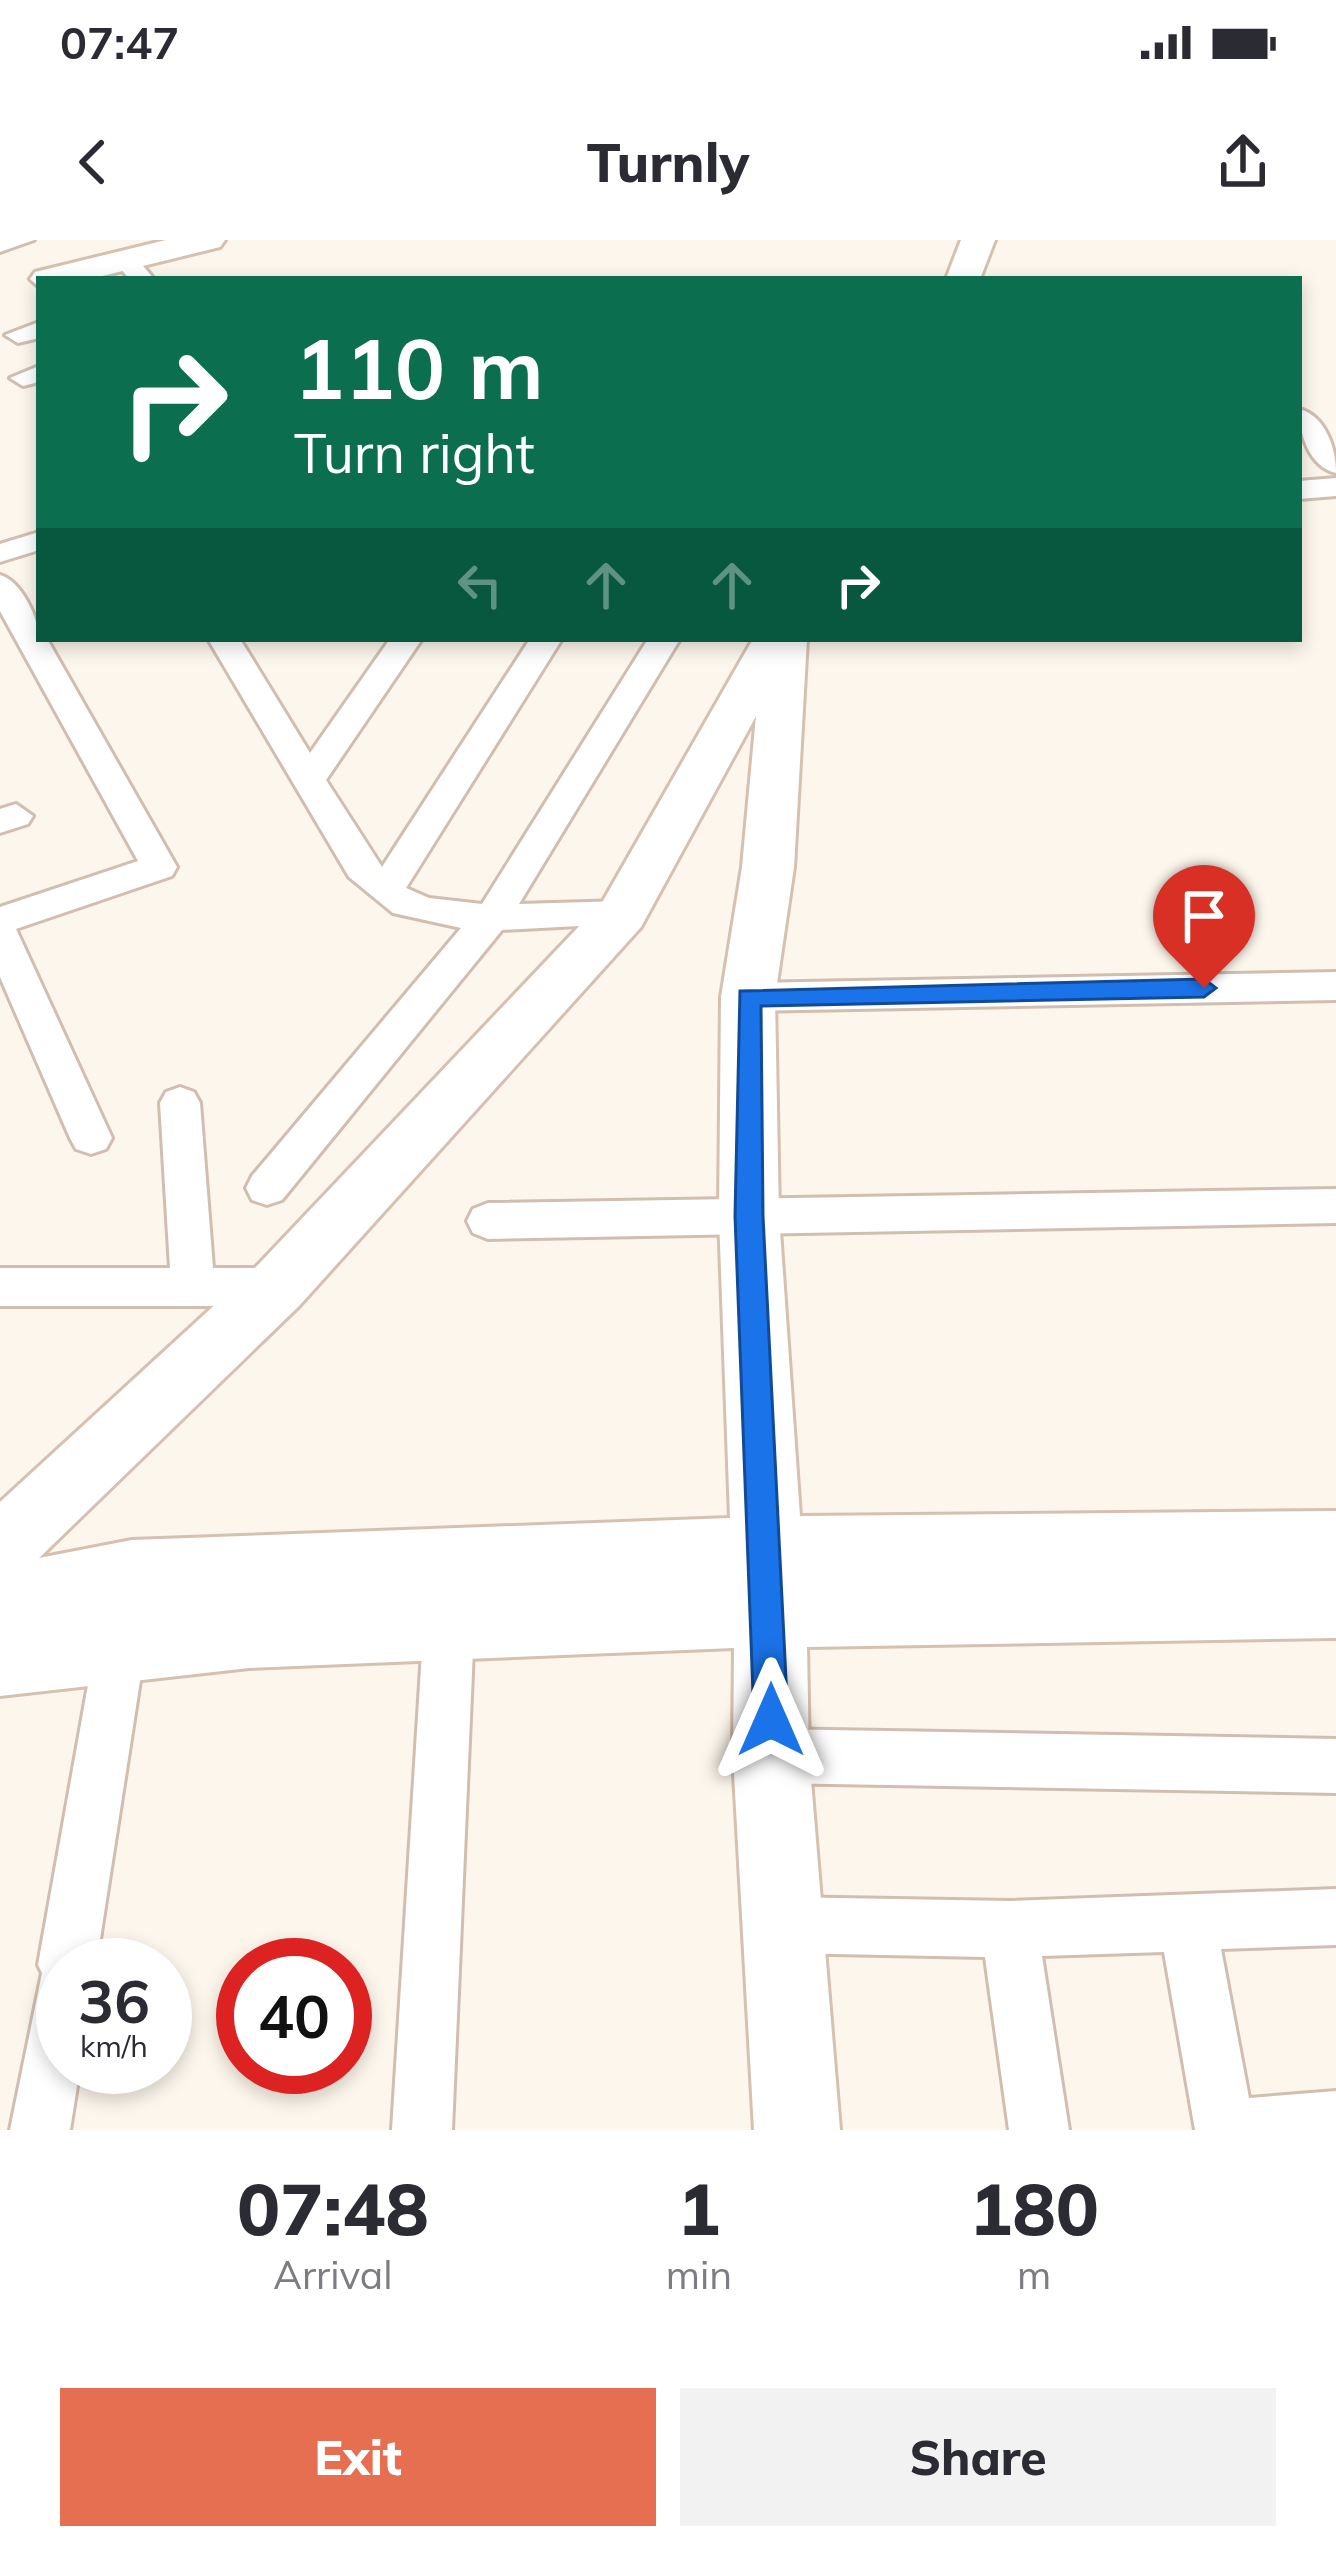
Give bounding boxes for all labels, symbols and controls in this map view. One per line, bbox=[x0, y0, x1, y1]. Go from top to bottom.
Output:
text: 07:47 bbox=[60, 14, 179, 70]
text: Turnly bbox=[587, 128, 749, 196]
icon: back bbox=[60, 129, 126, 195]
icon: share bbox=[1210, 129, 1276, 195]
text: 110 m bbox=[294, 315, 544, 420]
icon: right bbox=[96, 324, 252, 480]
text: Turn right bbox=[294, 419, 535, 487]
icon: left bbox=[447, 552, 513, 618]
icon: ahead bbox=[573, 552, 639, 618]
icon: ahead bbox=[699, 552, 765, 618]
icon: right bbox=[825, 552, 891, 618]
pin bbox=[1153, 865, 1255, 988]
icon: arrive bbox=[1171, 883, 1237, 949]
position arrow bbox=[708, 1657, 834, 1783]
speed limit sign: 40 bbox=[216, 1938, 372, 2094]
text: 36 bbox=[78, 1963, 150, 2038]
text: km/h bbox=[80, 2027, 148, 2065]
text: 07:48 bbox=[237, 2163, 429, 2253]
text: 1 bbox=[677, 2163, 721, 2253]
text: 180 bbox=[969, 2163, 1099, 2253]
text: Arrival bbox=[273, 2250, 393, 2299]
text: min bbox=[666, 2250, 732, 2299]
text: m bbox=[1017, 2250, 1051, 2299]
button: Exit bbox=[60, 2388, 656, 2526]
button: Share bbox=[680, 2388, 1276, 2526]

